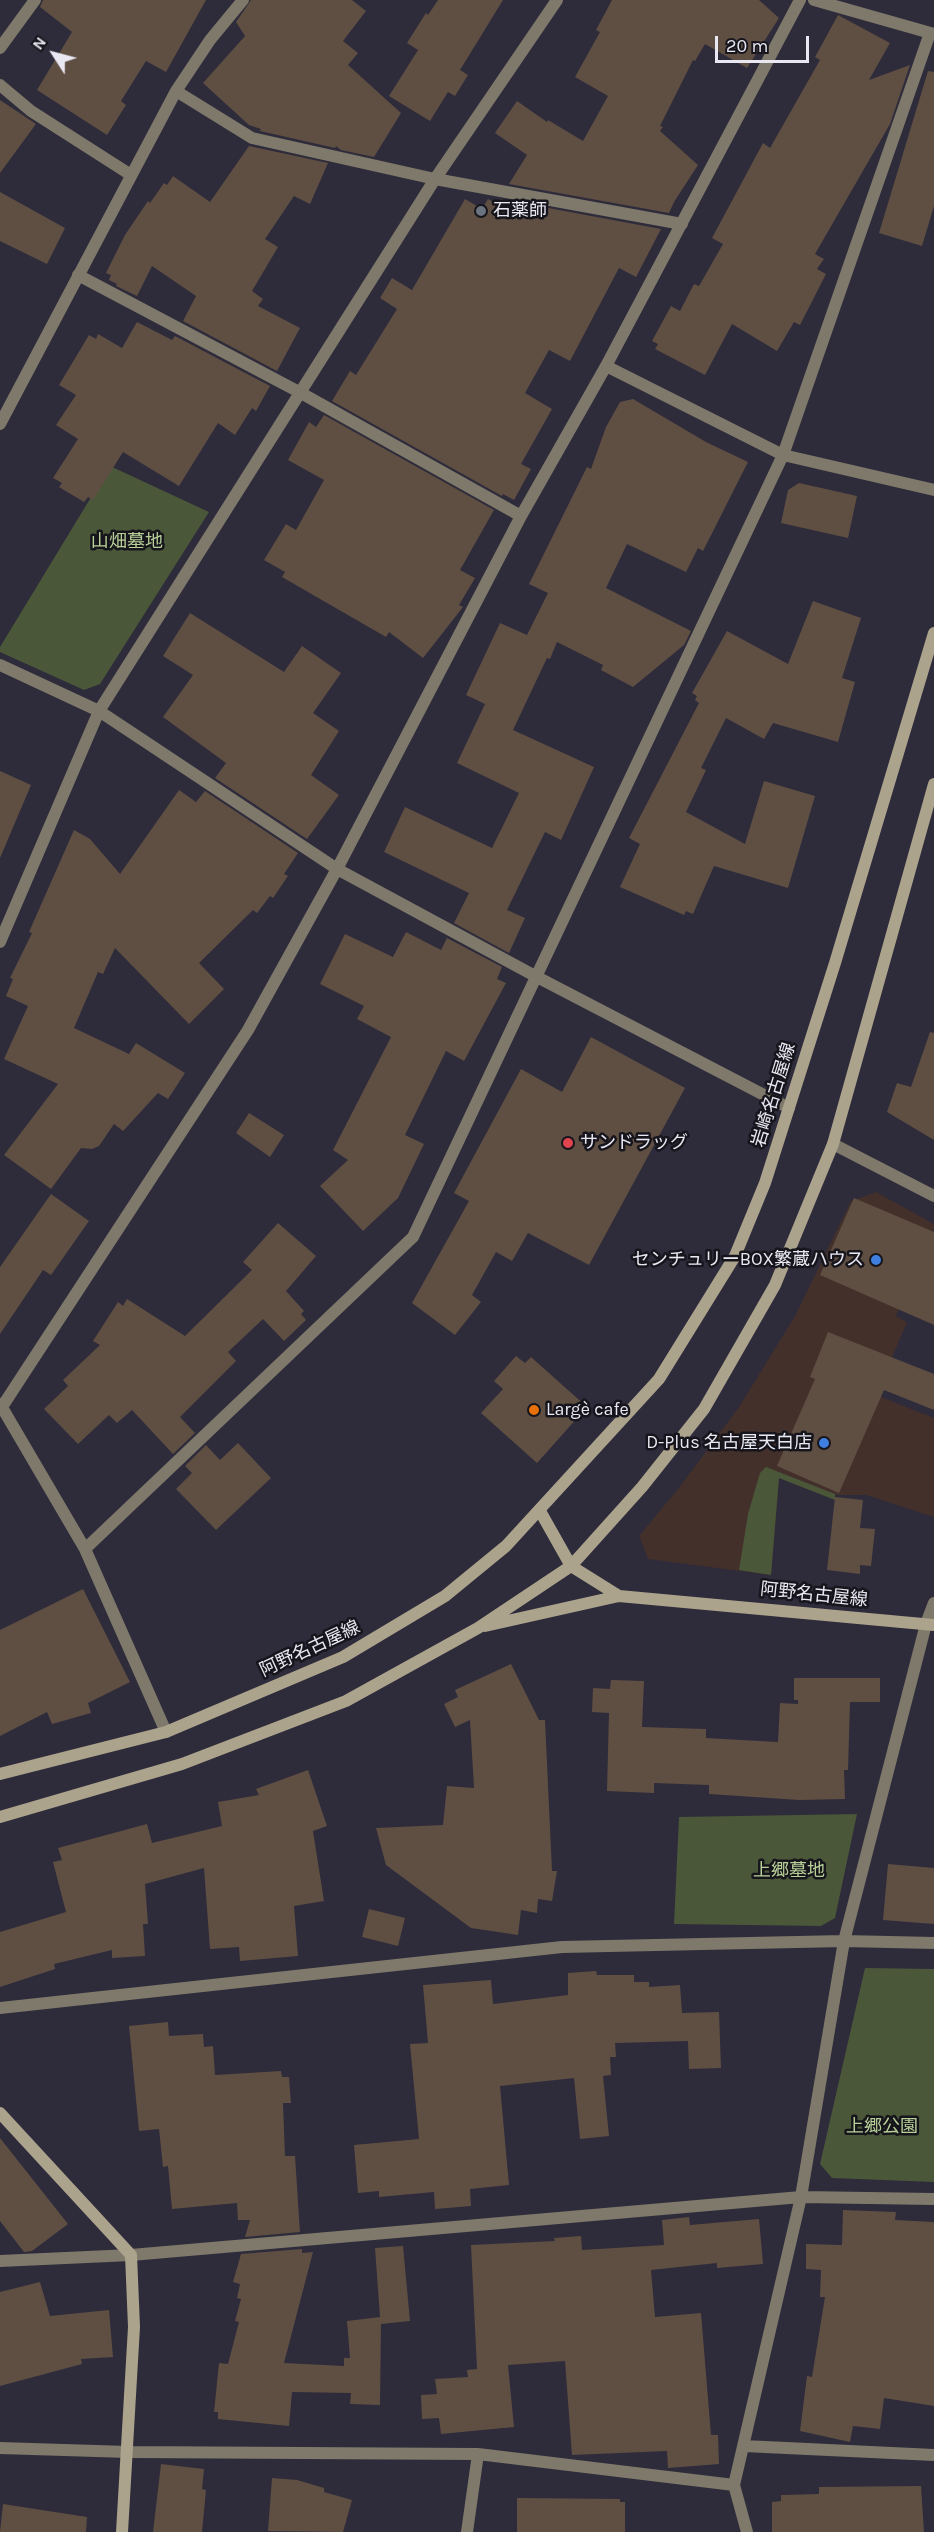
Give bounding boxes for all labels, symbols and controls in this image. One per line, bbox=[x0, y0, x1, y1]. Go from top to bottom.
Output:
north arrow bbox=[24, 24, 84, 84]
scale bar bbox=[718, 24, 812, 62]
text: N bbox=[28, 33, 50, 53]
text: 20 m bbox=[726, 35, 768, 57]
place label: 石薬師 bbox=[493, 200, 547, 222]
marker: 石薬師 bbox=[474, 204, 488, 218]
park label: 山畑墓地 bbox=[91, 531, 163, 553]
street label: 岩崎名古屋線 bbox=[748, 1040, 800, 1150]
place label: サンドラッグ bbox=[580, 1132, 688, 1154]
marker: サンドラッグ bbox=[561, 1136, 575, 1150]
place label: センチュリーBOX繁蔵ハウス bbox=[632, 1249, 864, 1271]
marker: センチュリーBOX繁蔵ハウス bbox=[869, 1253, 883, 1267]
place label: Largè cafe bbox=[546, 1399, 629, 1421]
marker: Largè cafe bbox=[527, 1403, 541, 1417]
place label: D-Plus 名古屋天白店 bbox=[646, 1432, 812, 1454]
marker: D-Plus 名古屋天白店 bbox=[817, 1436, 831, 1450]
street label: 阿野名古屋線 bbox=[759, 1579, 869, 1611]
street label: 阿野名古屋線 bbox=[256, 1616, 364, 1682]
park label: 上郷墓地 bbox=[753, 1860, 825, 1882]
park label: 上郷公園 bbox=[846, 2116, 918, 2138]

